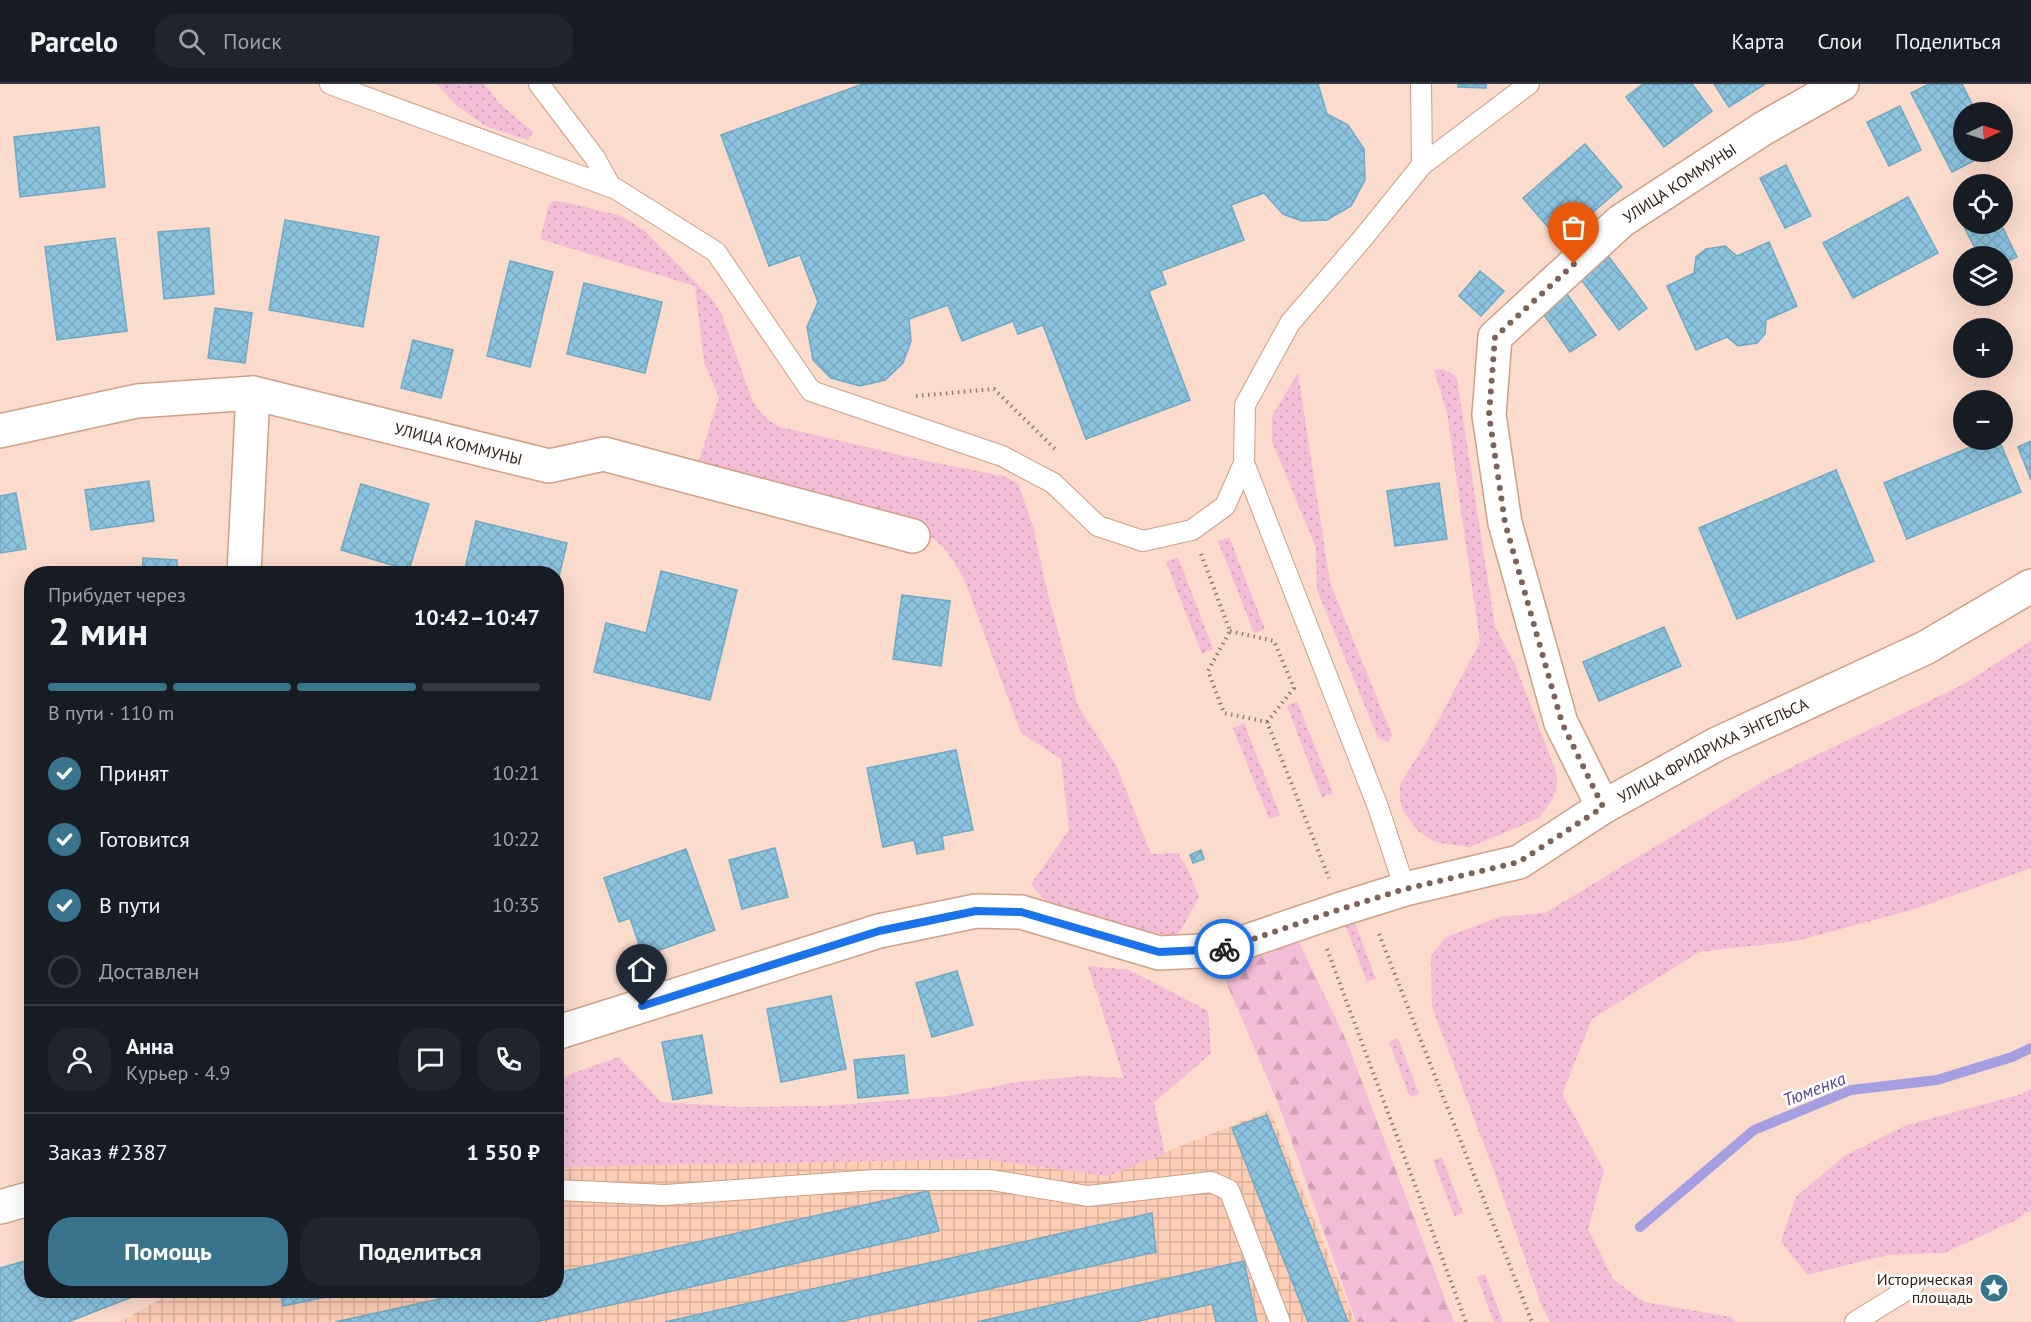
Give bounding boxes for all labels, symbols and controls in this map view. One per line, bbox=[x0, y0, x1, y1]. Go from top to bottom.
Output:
search box bbox=[154, 14, 574, 68]
text: Parcelo bbox=[30, 23, 118, 60]
icon: search bbox=[175, 25, 208, 58]
text: Поиск bbox=[223, 27, 282, 55]
text: Карта bbox=[1731, 28, 1784, 55]
text: Слои bbox=[1817, 28, 1862, 55]
text: Поделиться bbox=[1895, 28, 2001, 55]
north arrow bbox=[1953, 102, 2013, 162]
map controls bbox=[1953, 102, 2013, 450]
street label: УЛИЦА КОММУНЫ bbox=[1619, 139, 1740, 227]
button: locate bbox=[1953, 174, 2013, 234]
pin bbox=[1548, 202, 1599, 264]
icon: bag bbox=[1557, 211, 1590, 244]
button: layers bbox=[1953, 246, 2013, 306]
button: + bbox=[1953, 318, 2013, 378]
button: − bbox=[1953, 390, 2013, 450]
street label: УЛИЦА КОММУНЫ bbox=[392, 418, 524, 469]
text: Прибудет через bbox=[48, 582, 186, 608]
text: 10:42–10:47 bbox=[414, 603, 540, 631]
text: 2 мин bbox=[48, 605, 148, 656]
street label: УЛИЦА ФРИДРИХА ЭНГЕЛЬСА bbox=[1614, 693, 1812, 807]
text: В пути · 110 m bbox=[48, 700, 174, 726]
icon: check bbox=[48, 757, 81, 790]
text: Принят bbox=[99, 759, 169, 787]
text: 10:21 bbox=[492, 760, 540, 786]
icon: check bbox=[48, 823, 81, 856]
text: Готовится bbox=[99, 825, 190, 853]
text: 10:22 bbox=[492, 826, 540, 852]
icon: check bbox=[48, 889, 81, 922]
text: В пути bbox=[99, 891, 161, 919]
text: 10:35 bbox=[492, 892, 540, 918]
courier bbox=[1194, 919, 1254, 979]
icon: bike bbox=[1208, 933, 1241, 966]
pin bbox=[616, 944, 667, 1006]
icon: home bbox=[625, 953, 658, 986]
text: Доставлен bbox=[99, 957, 199, 985]
button: person bbox=[48, 1028, 111, 1091]
button: chat bbox=[399, 1028, 462, 1091]
button: phone bbox=[477, 1028, 540, 1091]
text: Анна bbox=[126, 1032, 174, 1060]
text: Курьер · 4.9 bbox=[126, 1060, 230, 1086]
water label: Тюменка bbox=[1779, 1066, 1849, 1111]
text: Заказ #2387 bbox=[48, 1138, 168, 1166]
text: 1 550 ₽ bbox=[466, 1138, 540, 1166]
button: Помощь bbox=[48, 1217, 288, 1286]
button: Поделиться bbox=[300, 1217, 540, 1286]
place label: Историческая площадь bbox=[1877, 1269, 1973, 1307]
place icon: Историческая площадь bbox=[1978, 1272, 2010, 1304]

